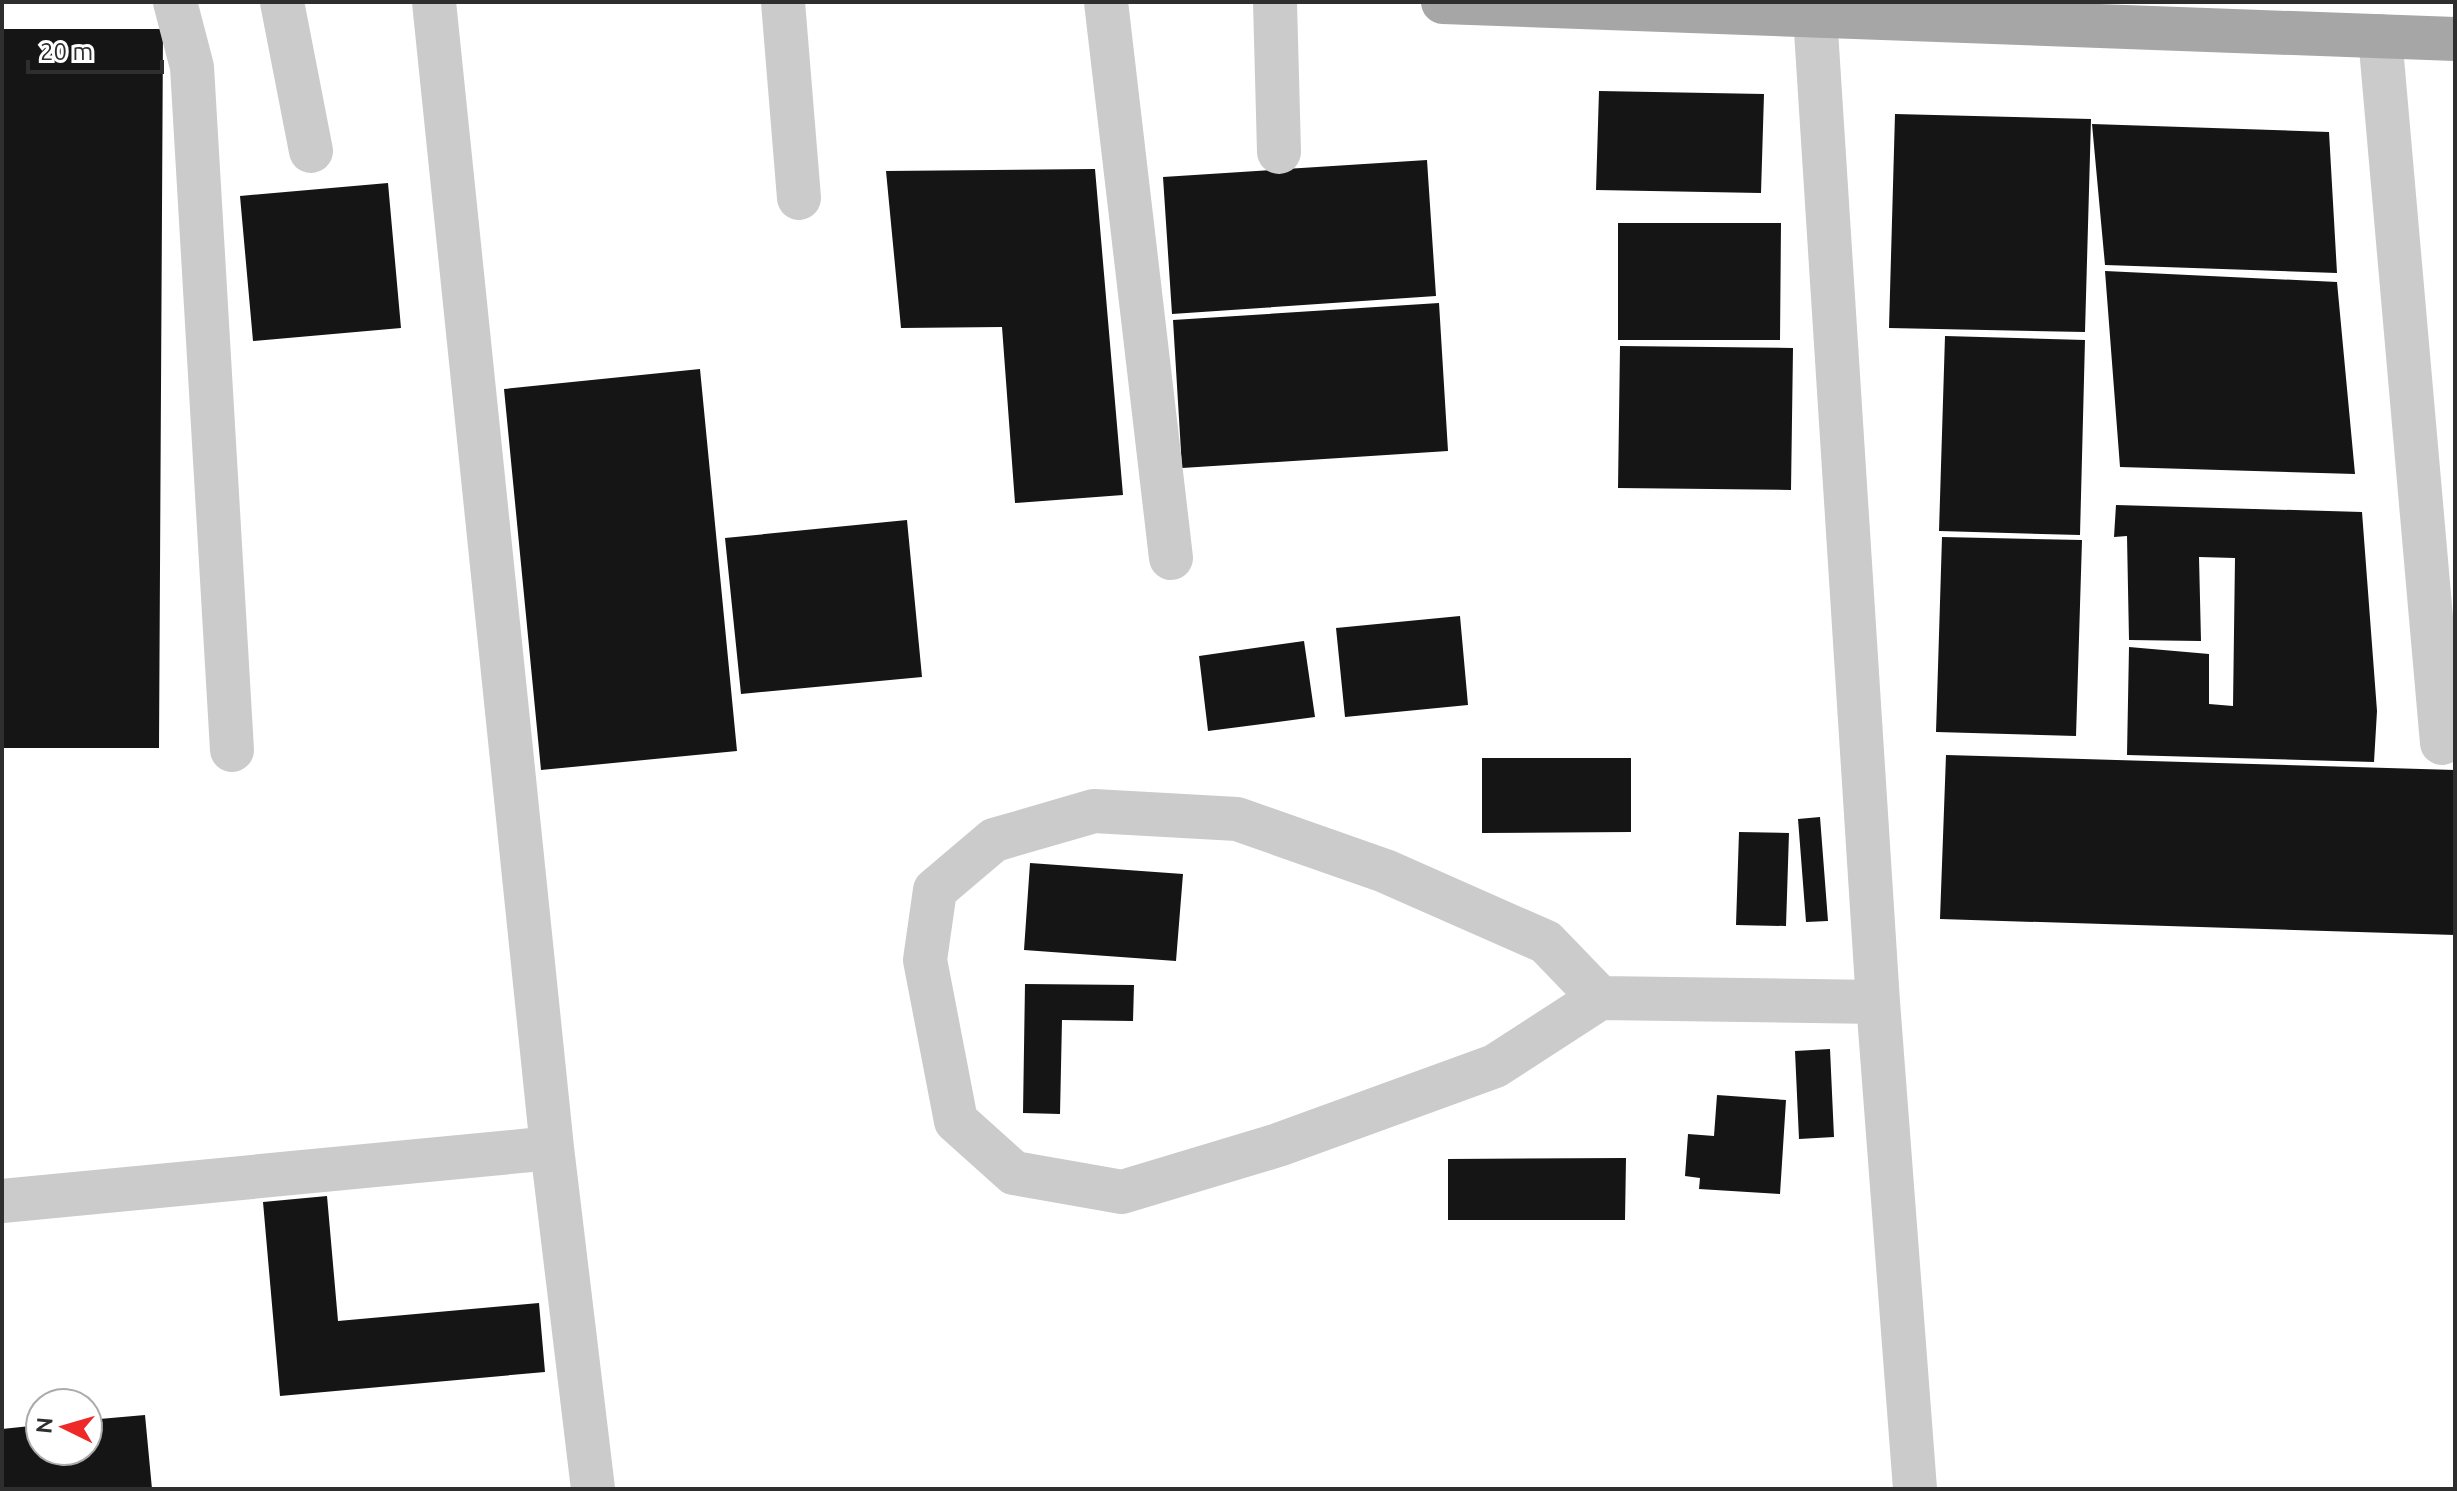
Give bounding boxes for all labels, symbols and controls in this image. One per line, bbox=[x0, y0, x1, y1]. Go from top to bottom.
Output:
scale bar bbox=[28, 24, 162, 74]
text: 20 m bbox=[40, 38, 93, 65]
north arrow bbox=[24, 1387, 104, 1467]
text: N bbox=[30, 1416, 57, 1434]

